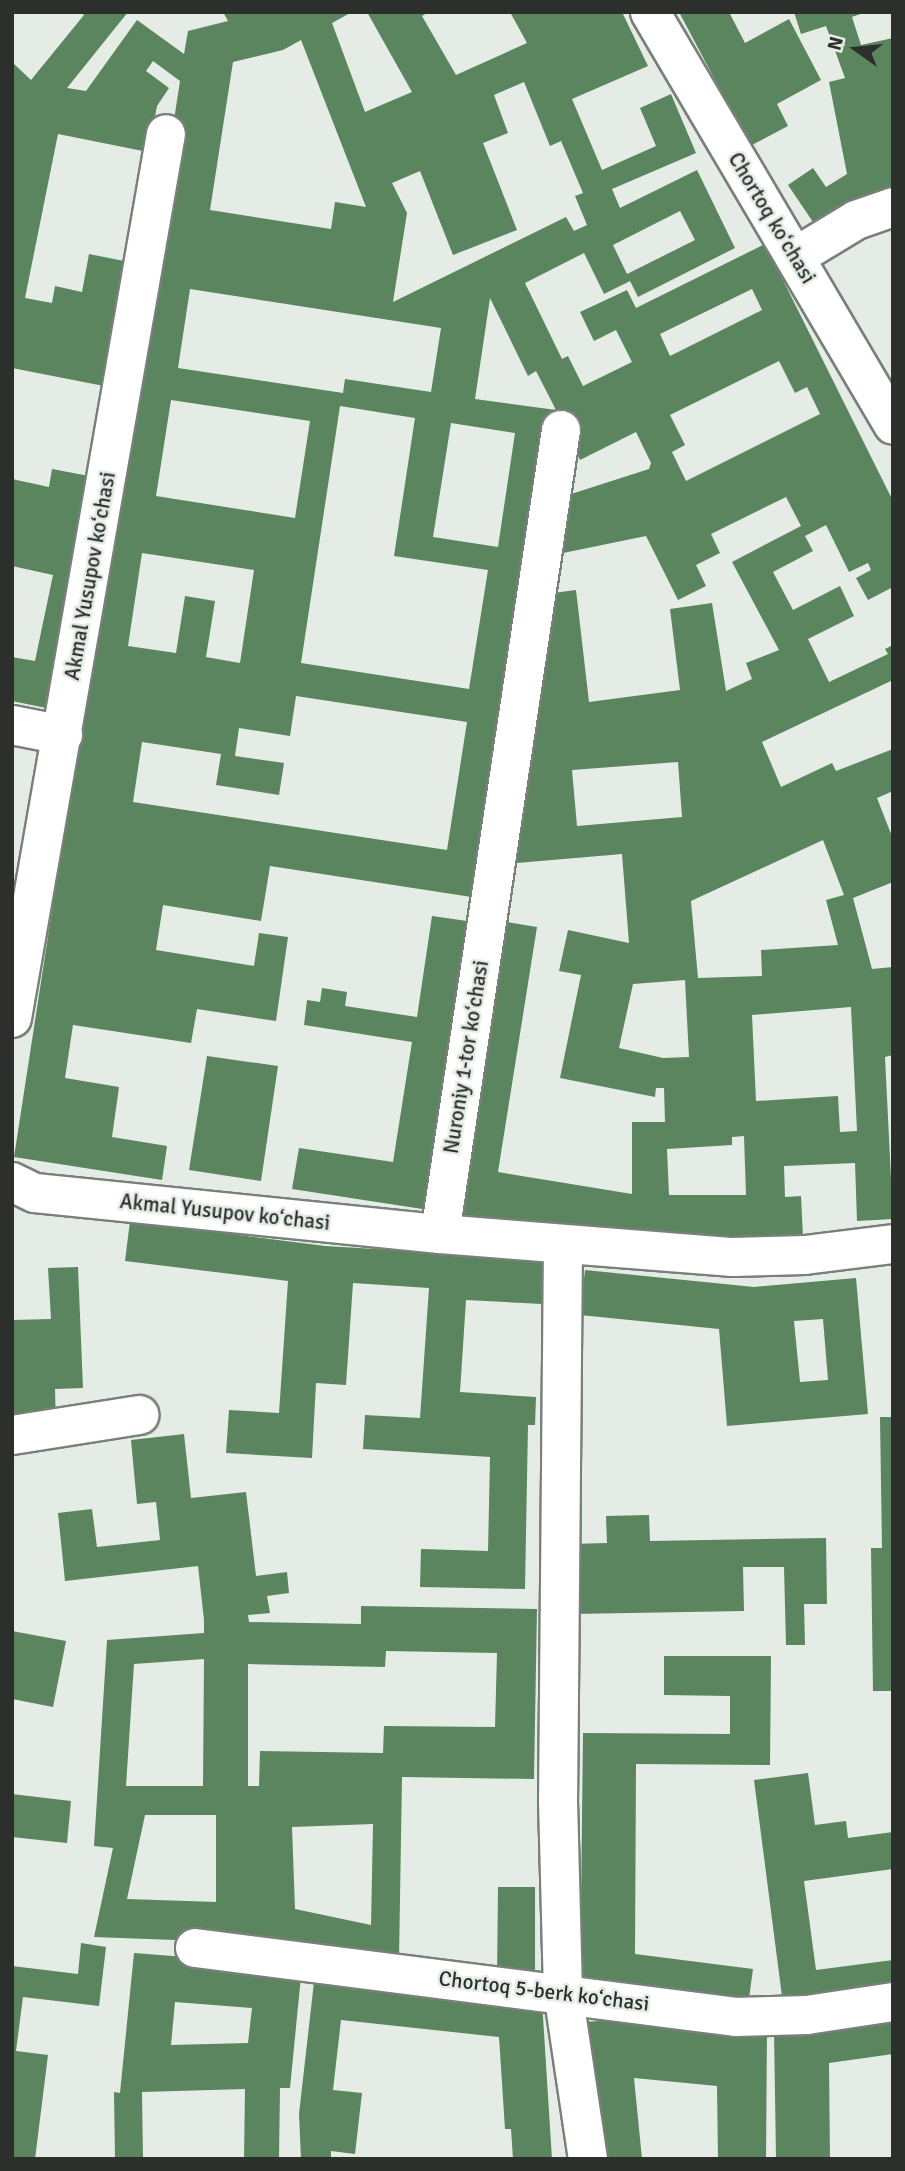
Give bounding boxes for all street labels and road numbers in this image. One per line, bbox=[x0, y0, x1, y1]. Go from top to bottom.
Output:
street label: Chortoq koʻchasi bbox=[723, 148, 821, 288]
street label: Akmal Yusupov koʻchasi bbox=[59, 470, 121, 682]
street label: Nuroniy 1-tor koʻchasi bbox=[438, 959, 494, 1155]
street label: Akmal Yusupov koʻchasi bbox=[119, 1188, 331, 1236]
street label: Chortoq 5-berk koʻchasi bbox=[437, 1966, 651, 2016]

